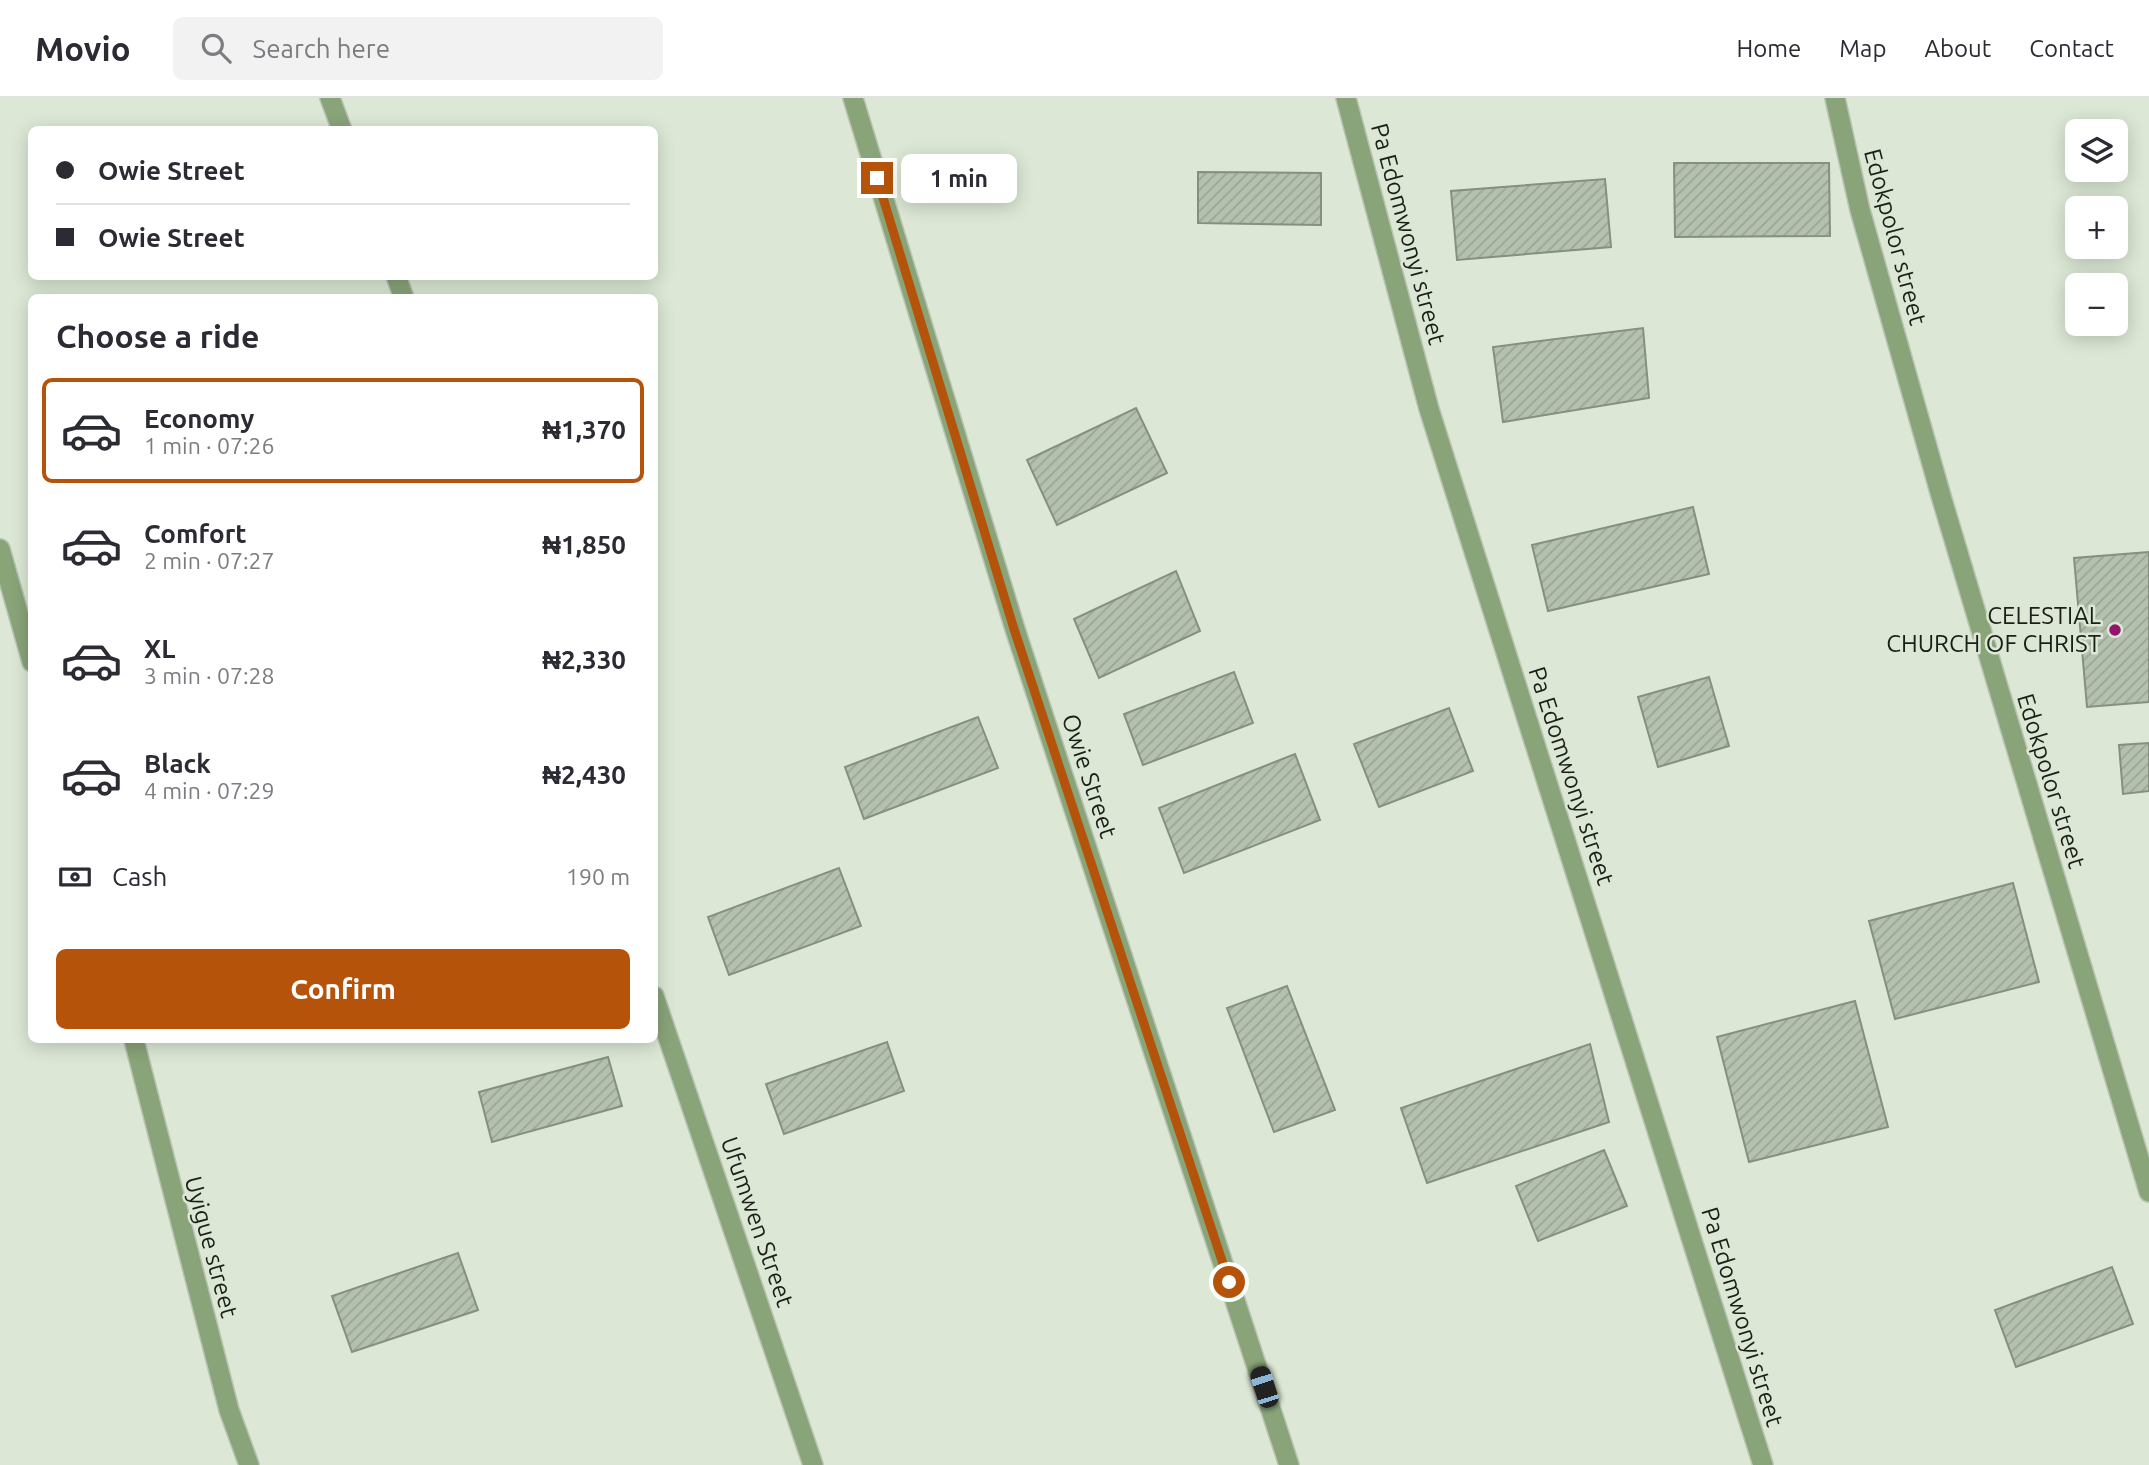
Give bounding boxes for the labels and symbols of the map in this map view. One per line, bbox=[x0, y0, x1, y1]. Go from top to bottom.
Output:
street label: Pa Edomwonyi street bbox=[1366, 120, 1451, 348]
street label: Edokpolor street bbox=[1859, 146, 1932, 328]
callout: 1 min bbox=[902, 154, 1017, 202]
route end bbox=[861, 162, 893, 194]
place label: CELESTIAL CHURCH OF CHRIST bbox=[1886, 602, 2101, 657]
marker: CELESTIAL CHURCH OF CHRIST bbox=[2107, 622, 2123, 638]
street label: Pa Edomwonyi street bbox=[1523, 663, 1620, 889]
street label: Edokpolor street bbox=[2012, 690, 2091, 872]
street label: Owie Street bbox=[1057, 710, 1122, 842]
street label: Ufumwen Street bbox=[716, 1133, 799, 1311]
street label: Uyigue street bbox=[180, 1173, 243, 1321]
street label: Pa Edomwonyi street bbox=[1696, 1204, 1789, 1430]
route start bbox=[1213, 1266, 1245, 1298]
car bbox=[1248, 1364, 1281, 1410]

